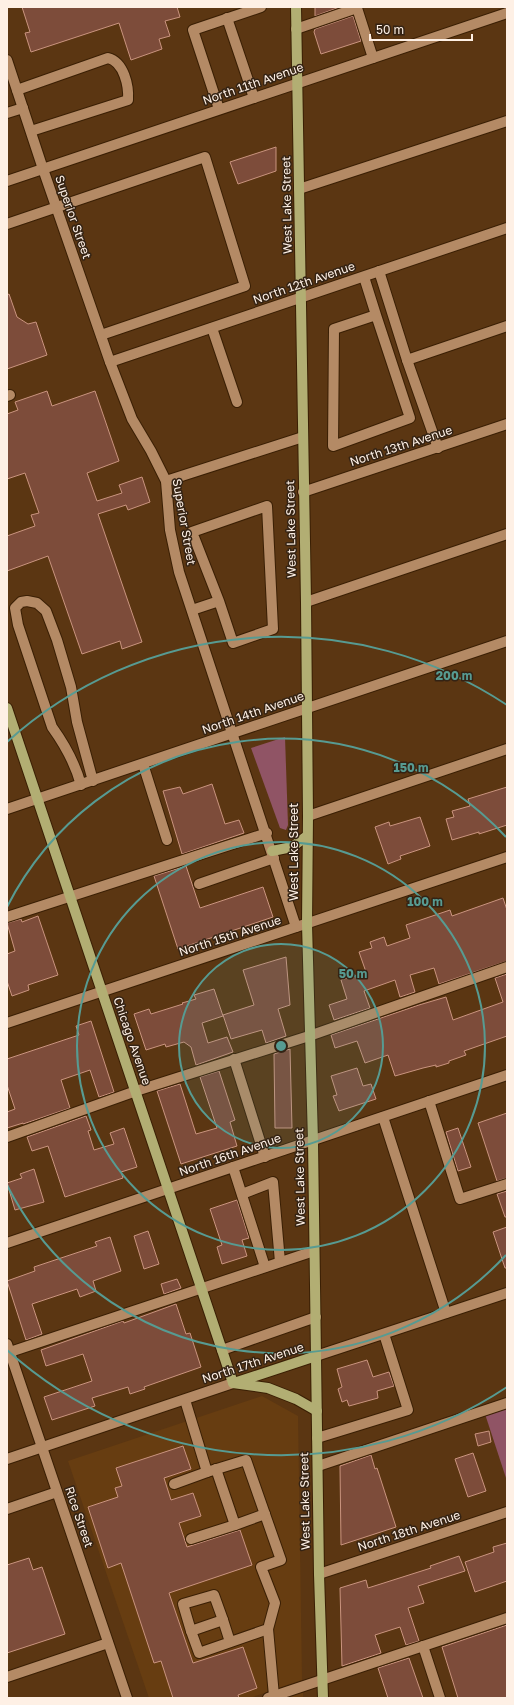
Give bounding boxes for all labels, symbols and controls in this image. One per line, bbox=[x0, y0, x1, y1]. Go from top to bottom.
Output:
scale bar bbox=[370, 16, 472, 42]
text: 50 m bbox=[376, 22, 404, 37]
street label: North 11th Avenue bbox=[200, 59, 305, 108]
street label: West Lake Street bbox=[278, 156, 295, 254]
street label: Superior Street bbox=[52, 173, 95, 261]
street label: North 12th Avenue bbox=[251, 258, 357, 307]
street label: North 13th Avenue bbox=[348, 422, 454, 469]
street label: Superior Street bbox=[170, 477, 200, 567]
street label: West Lake Street bbox=[282, 480, 299, 578]
text: 200 m bbox=[436, 668, 472, 683]
street label: North 14th Avenue bbox=[200, 688, 306, 737]
text: 150 m bbox=[394, 760, 428, 775]
street label: West Lake Street bbox=[286, 803, 301, 901]
text: 100 m bbox=[407, 894, 443, 909]
street label: North 15th Avenue bbox=[177, 912, 283, 959]
text: 50 m bbox=[339, 966, 367, 981]
street label: Chicago Avenue bbox=[110, 995, 155, 1087]
centre of rings bbox=[274, 1039, 288, 1053]
street label: West Lake Street bbox=[291, 1128, 308, 1226]
street label: North 16th Avenue bbox=[177, 1130, 283, 1179]
street label: North 17th Avenue bbox=[200, 1339, 306, 1386]
street label: West Lake Street bbox=[296, 1452, 313, 1550]
street label: Rice Street bbox=[62, 1484, 97, 1549]
street label: North 18th Avenue bbox=[356, 1507, 462, 1554]

